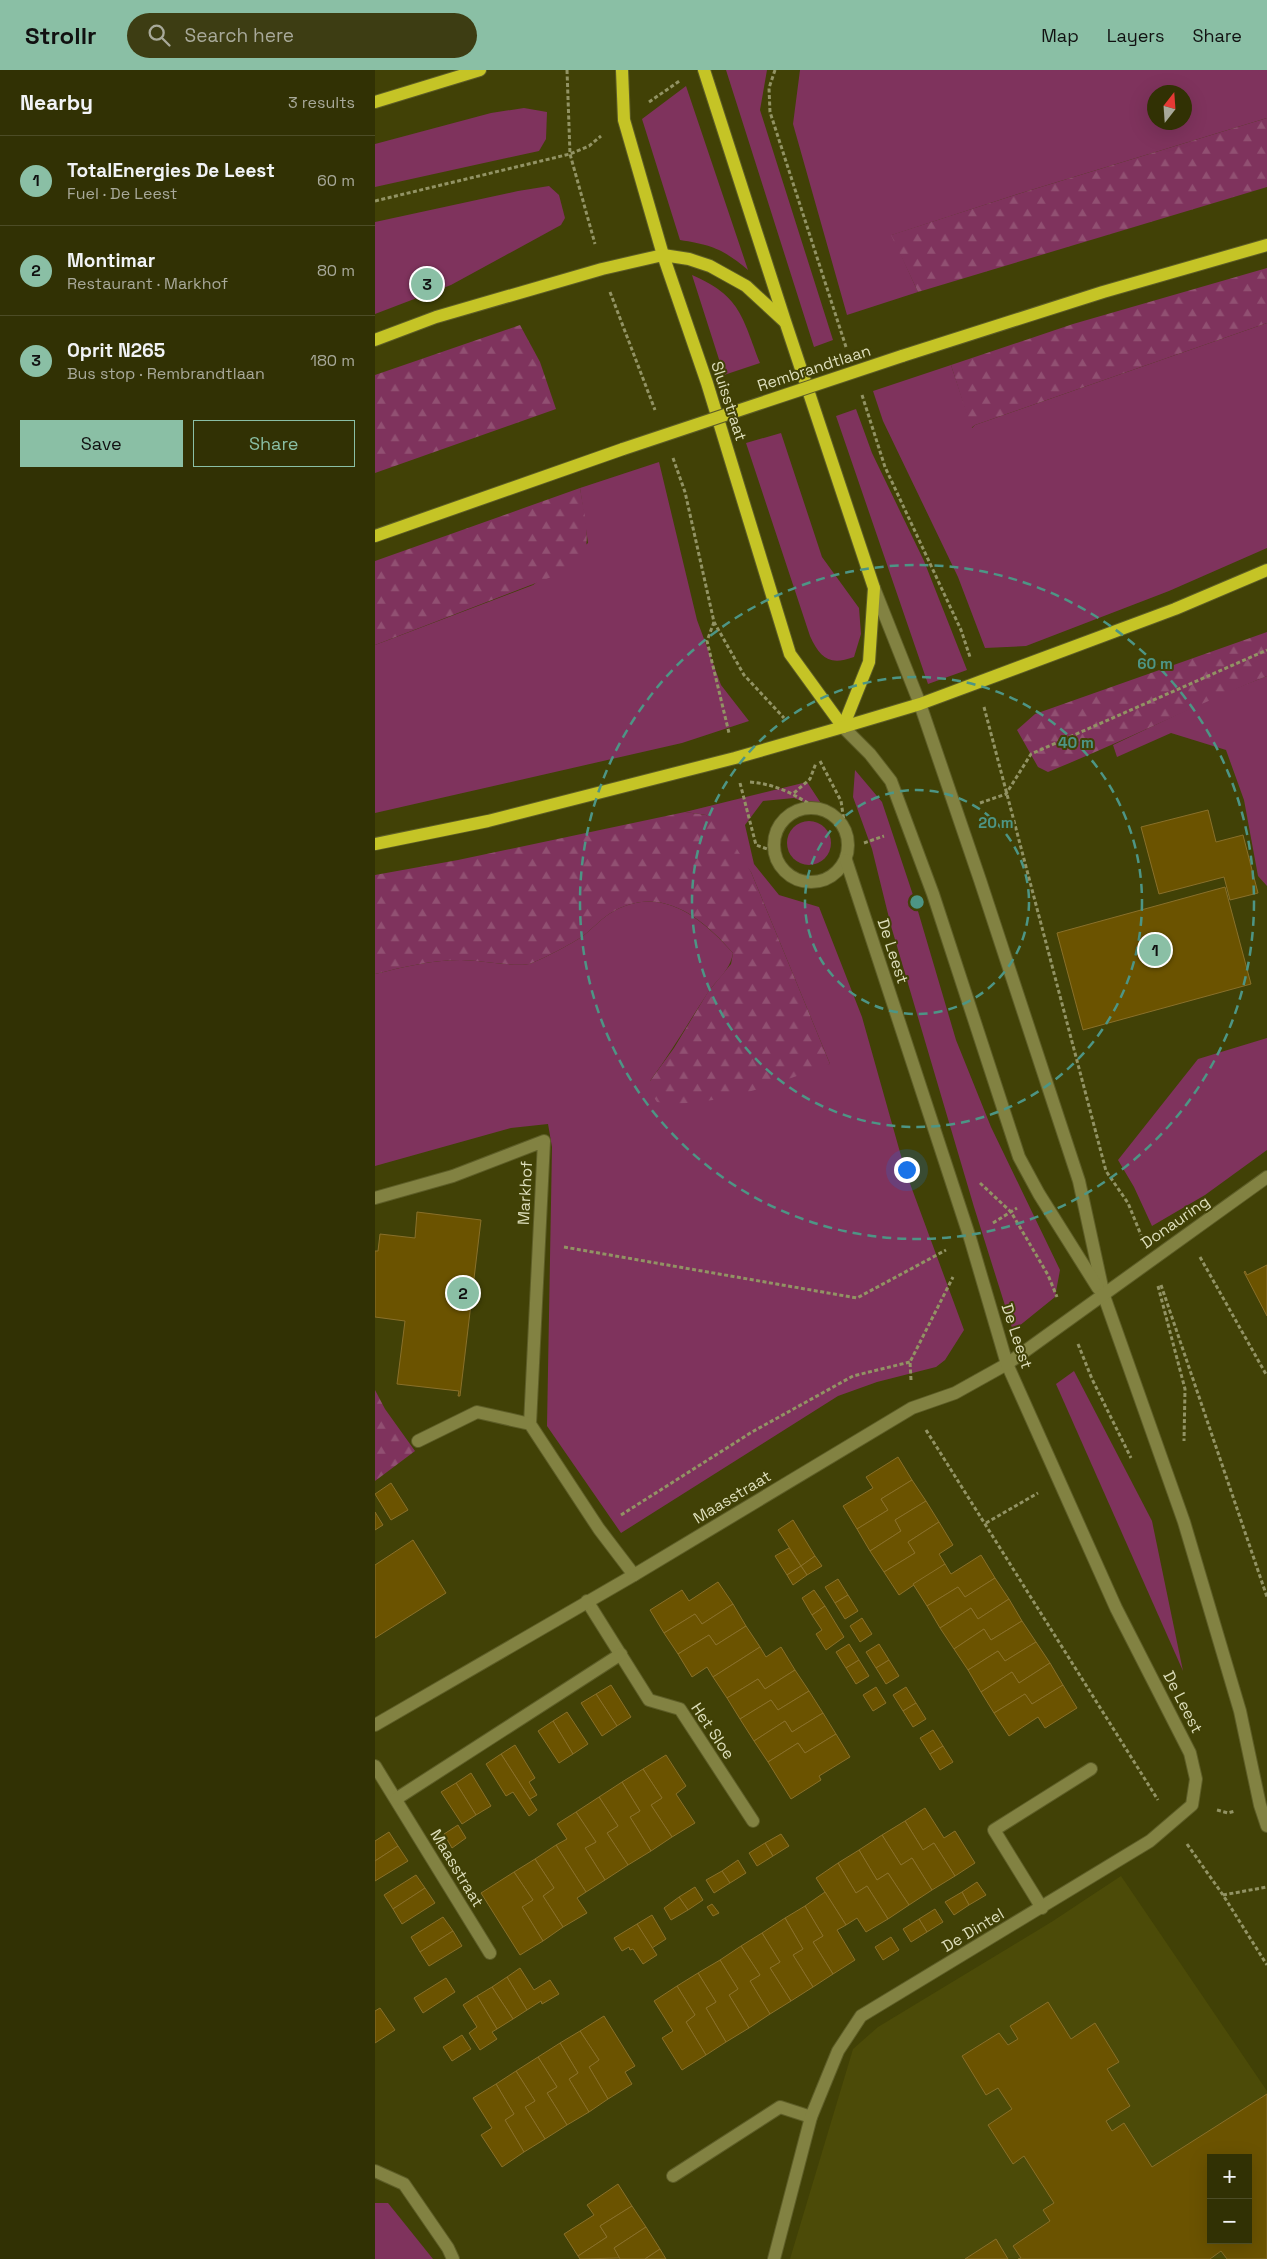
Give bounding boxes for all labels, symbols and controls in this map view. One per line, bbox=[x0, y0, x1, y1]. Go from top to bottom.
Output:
search box bbox=[127, 13, 477, 58]
text: Strollr bbox=[25, 20, 97, 51]
icon: search bbox=[145, 21, 173, 49]
text: Search here bbox=[185, 23, 294, 48]
text: Map bbox=[1041, 24, 1079, 47]
text: Layers bbox=[1107, 24, 1164, 47]
text: Share bbox=[1192, 24, 1242, 47]
north arrow bbox=[1147, 85, 1192, 130]
text: Nearby bbox=[20, 89, 93, 116]
text: 3 results bbox=[288, 92, 355, 113]
text: TotalEnergies De Leest bbox=[67, 158, 275, 183]
text: 1 bbox=[32, 170, 40, 191]
text: 60 m bbox=[317, 170, 355, 191]
text: Fuel · De Leest bbox=[67, 183, 177, 204]
text: Montimar bbox=[67, 248, 155, 273]
text: 2 bbox=[31, 260, 41, 281]
text: 80 m bbox=[317, 260, 355, 281]
pin: 3 bbox=[411, 265, 443, 303]
text: Restaurant · Markhof bbox=[67, 273, 228, 294]
text: Oprit N265 bbox=[67, 338, 165, 363]
street label: Rembrandtlaan bbox=[755, 340, 873, 396]
text: 3 bbox=[31, 350, 41, 371]
text: 180 m bbox=[310, 350, 355, 371]
street label: Sluisstraat bbox=[706, 359, 752, 443]
text: Bus stop · Rembrandtlaan bbox=[67, 363, 265, 384]
button: Save bbox=[20, 420, 183, 467]
button: Share bbox=[193, 420, 355, 467]
text: 60 m bbox=[1137, 654, 1173, 673]
text: 40 m bbox=[1058, 733, 1094, 752]
text: 20 m bbox=[978, 813, 1014, 832]
centre of rings bbox=[908, 893, 926, 911]
street label: De Leest bbox=[873, 916, 913, 986]
pin: 1 bbox=[1139, 931, 1171, 969]
your location bbox=[894, 1157, 920, 1183]
street label: Markhof bbox=[513, 1160, 537, 1226]
street label: Donauring bbox=[1137, 1191, 1213, 1253]
pin: 2 bbox=[447, 1274, 479, 1312]
street label: De Leest bbox=[997, 1301, 1037, 1371]
street label: Maasstraat bbox=[689, 1466, 775, 1528]
street label: De Leest bbox=[1158, 1667, 1208, 1737]
street label: Het Sloe bbox=[686, 1699, 740, 1763]
street label: Maasstraat bbox=[426, 1825, 488, 1911]
street label: De Dintel bbox=[938, 1903, 1008, 1957]
map controls bbox=[1207, 2154, 1252, 2244]
button: + bbox=[1207, 2154, 1252, 2199]
button: − bbox=[1207, 2199, 1252, 2244]

